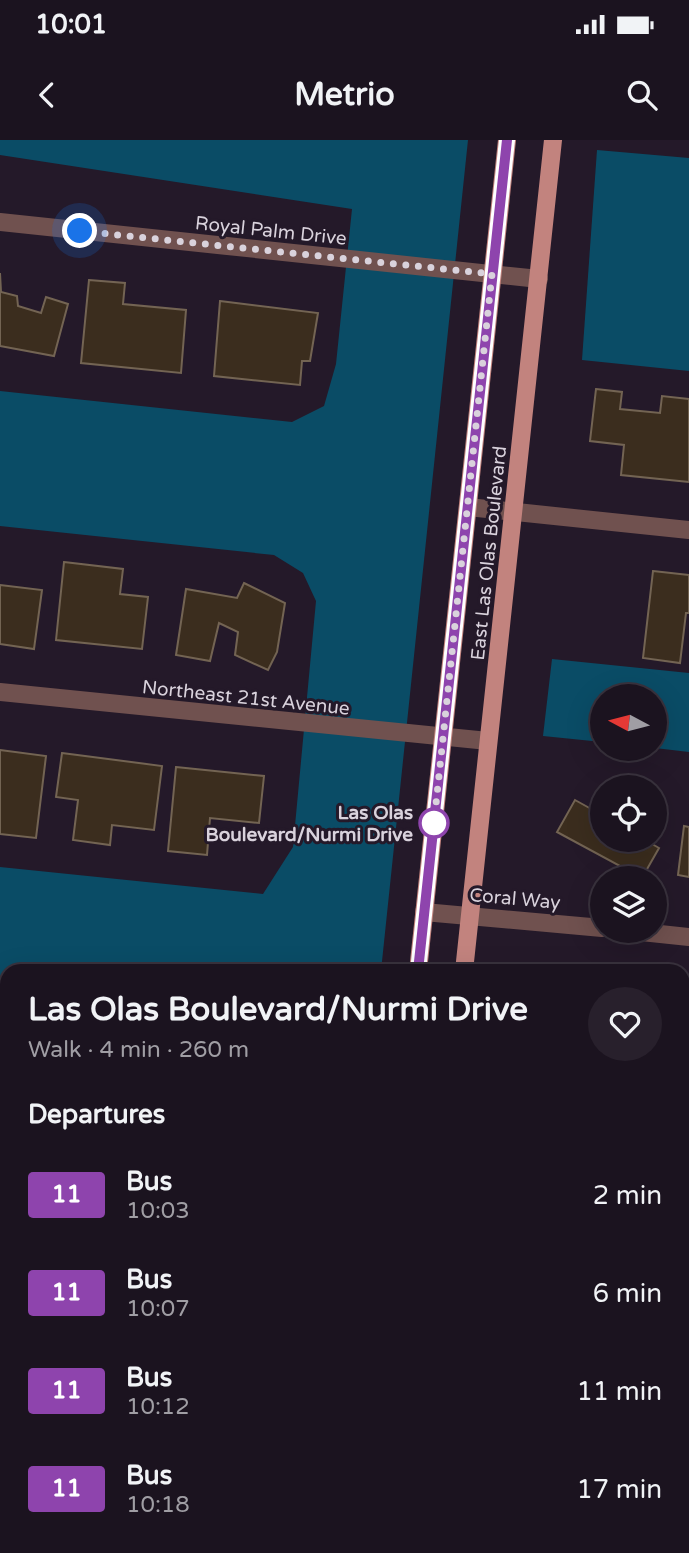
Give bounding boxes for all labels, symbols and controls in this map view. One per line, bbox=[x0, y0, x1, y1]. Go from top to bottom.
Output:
text: 10:01 bbox=[35, 9, 107, 40]
icon: back bbox=[28, 76, 66, 114]
text: Metrio bbox=[294, 76, 395, 114]
icon: search bbox=[623, 76, 661, 114]
street label: Royal Palm Drive bbox=[194, 212, 348, 250]
your location bbox=[62, 213, 97, 248]
street label: East Las Olas Boulevard bbox=[467, 445, 511, 661]
street label: Northeast 21st Avenue bbox=[141, 676, 351, 720]
north arrow bbox=[590, 684, 667, 761]
map controls bbox=[590, 684, 667, 943]
button: locate bbox=[590, 775, 667, 852]
place label: Las Olas Boulevard/Nurmi Drive bbox=[206, 802, 413, 846]
marker: Las Olas Boulevard/Nurmi Drive bbox=[419, 808, 449, 838]
button: layers bbox=[590, 866, 667, 943]
street label: Coral Way bbox=[469, 884, 561, 914]
button: heart bbox=[588, 987, 662, 1061]
text: Las Olas Boulevard/Nurmi Drive bbox=[28, 990, 528, 1029]
text: Walk · 4 min · 260 m bbox=[28, 1036, 249, 1064]
text: Departures bbox=[28, 1099, 165, 1130]
text: Bus bbox=[126, 1166, 172, 1197]
text: 11 bbox=[51, 1180, 82, 1209]
text: 2 min bbox=[593, 1180, 662, 1211]
text: 10:03 bbox=[126, 1197, 190, 1225]
text: Bus bbox=[126, 1264, 172, 1295]
text: 11 bbox=[51, 1278, 82, 1307]
text: 6 min bbox=[593, 1278, 662, 1309]
text: 10:07 bbox=[126, 1295, 190, 1323]
text: Bus bbox=[126, 1362, 172, 1393]
text: 11 bbox=[51, 1376, 82, 1405]
text: 11 min bbox=[576, 1376, 662, 1407]
text: 10:12 bbox=[126, 1393, 190, 1421]
text: Bus bbox=[126, 1460, 172, 1491]
text: 11 bbox=[51, 1474, 82, 1503]
text: 17 min bbox=[576, 1474, 662, 1505]
text: 10:18 bbox=[126, 1491, 190, 1519]

